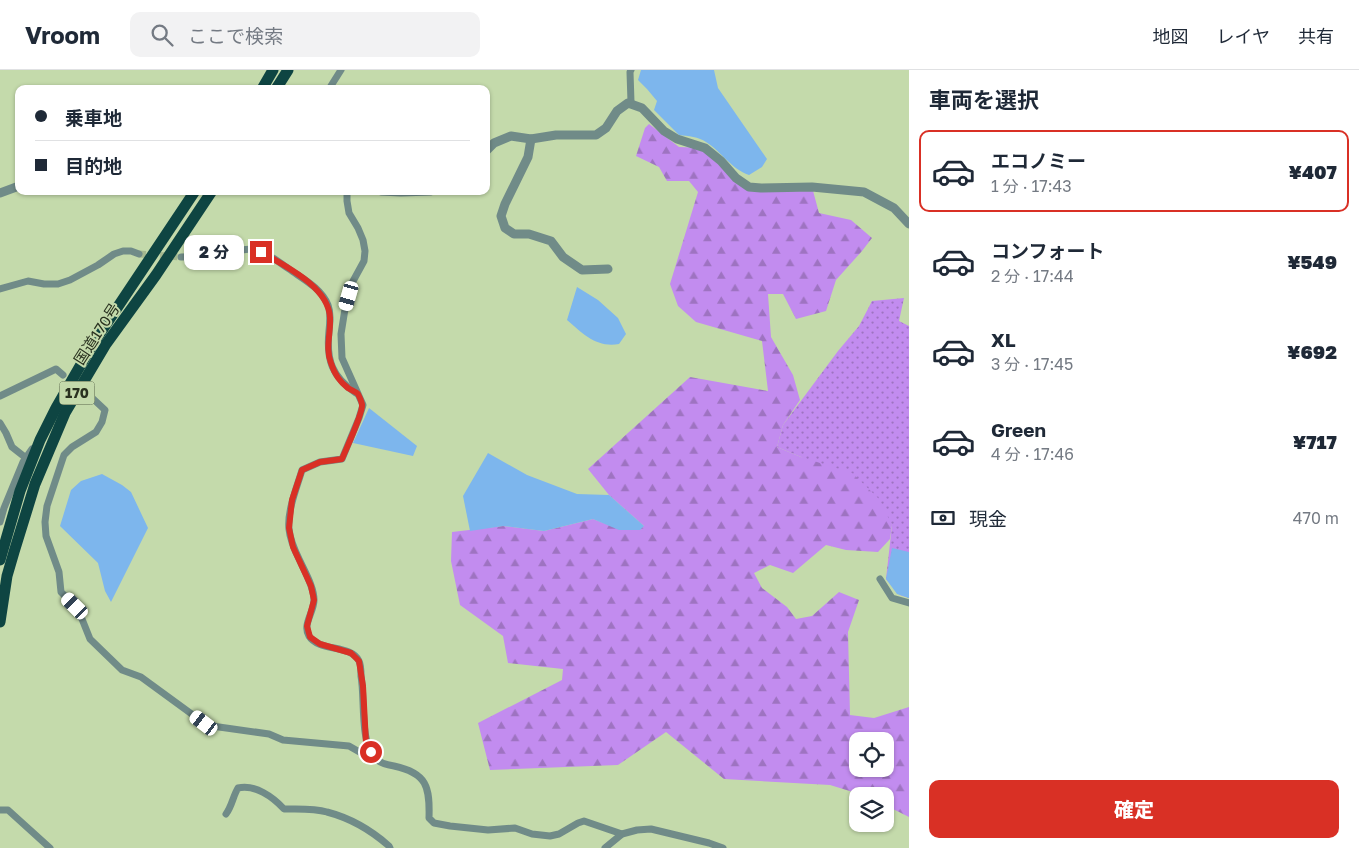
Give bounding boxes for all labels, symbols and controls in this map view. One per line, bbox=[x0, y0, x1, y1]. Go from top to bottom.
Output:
search box bbox=[130, 12, 480, 57]
text: Vroom bbox=[25, 20, 100, 49]
icon: search bbox=[148, 21, 176, 49]
text: ここで検索 bbox=[188, 24, 283, 47]
text: 地図 bbox=[1153, 25, 1189, 47]
text: レイヤ bbox=[1217, 25, 1270, 47]
text: 共有 bbox=[1298, 25, 1334, 47]
text: 車両を選択 bbox=[929, 86, 1039, 113]
text: 乗車地 bbox=[65, 106, 122, 129]
icon: car bbox=[931, 149, 976, 194]
text: エコノミー bbox=[991, 149, 1086, 172]
text: 目的地 bbox=[65, 154, 122, 177]
text: ¥407 bbox=[1289, 160, 1337, 183]
text: 1 分 · 17:43 bbox=[991, 176, 1072, 196]
callout: 2 分 bbox=[184, 234, 244, 270]
icon: car bbox=[931, 239, 976, 284]
text: コンフォート bbox=[991, 239, 1104, 262]
route end bbox=[250, 241, 272, 263]
text: 2 分 bbox=[199, 242, 229, 262]
text: ¥549 bbox=[1287, 250, 1337, 273]
text: 2 分 · 17:44 bbox=[991, 266, 1074, 286]
car bbox=[337, 280, 360, 312]
street label: 国道170号 bbox=[70, 299, 123, 368]
text: XL bbox=[991, 328, 1016, 351]
icon: car bbox=[931, 329, 976, 374]
text: ¥692 bbox=[1287, 340, 1337, 363]
text: 3 分 · 17:45 bbox=[991, 354, 1073, 374]
road number: 170 bbox=[60, 382, 94, 404]
text: Green bbox=[991, 418, 1046, 441]
icon: car bbox=[931, 419, 976, 464]
text: ¥717 bbox=[1293, 430, 1337, 453]
text: 4 分 · 17:46 bbox=[991, 444, 1074, 464]
icon: cash bbox=[929, 504, 957, 532]
text: 現金 bbox=[969, 507, 1007, 530]
text: 470 m bbox=[1293, 508, 1339, 528]
car bbox=[59, 590, 90, 622]
car bbox=[187, 708, 220, 738]
map controls bbox=[849, 732, 894, 832]
button: locate bbox=[849, 732, 894, 777]
route start bbox=[360, 741, 382, 763]
button: 確定 bbox=[929, 780, 1339, 838]
button: layers bbox=[849, 787, 894, 832]

